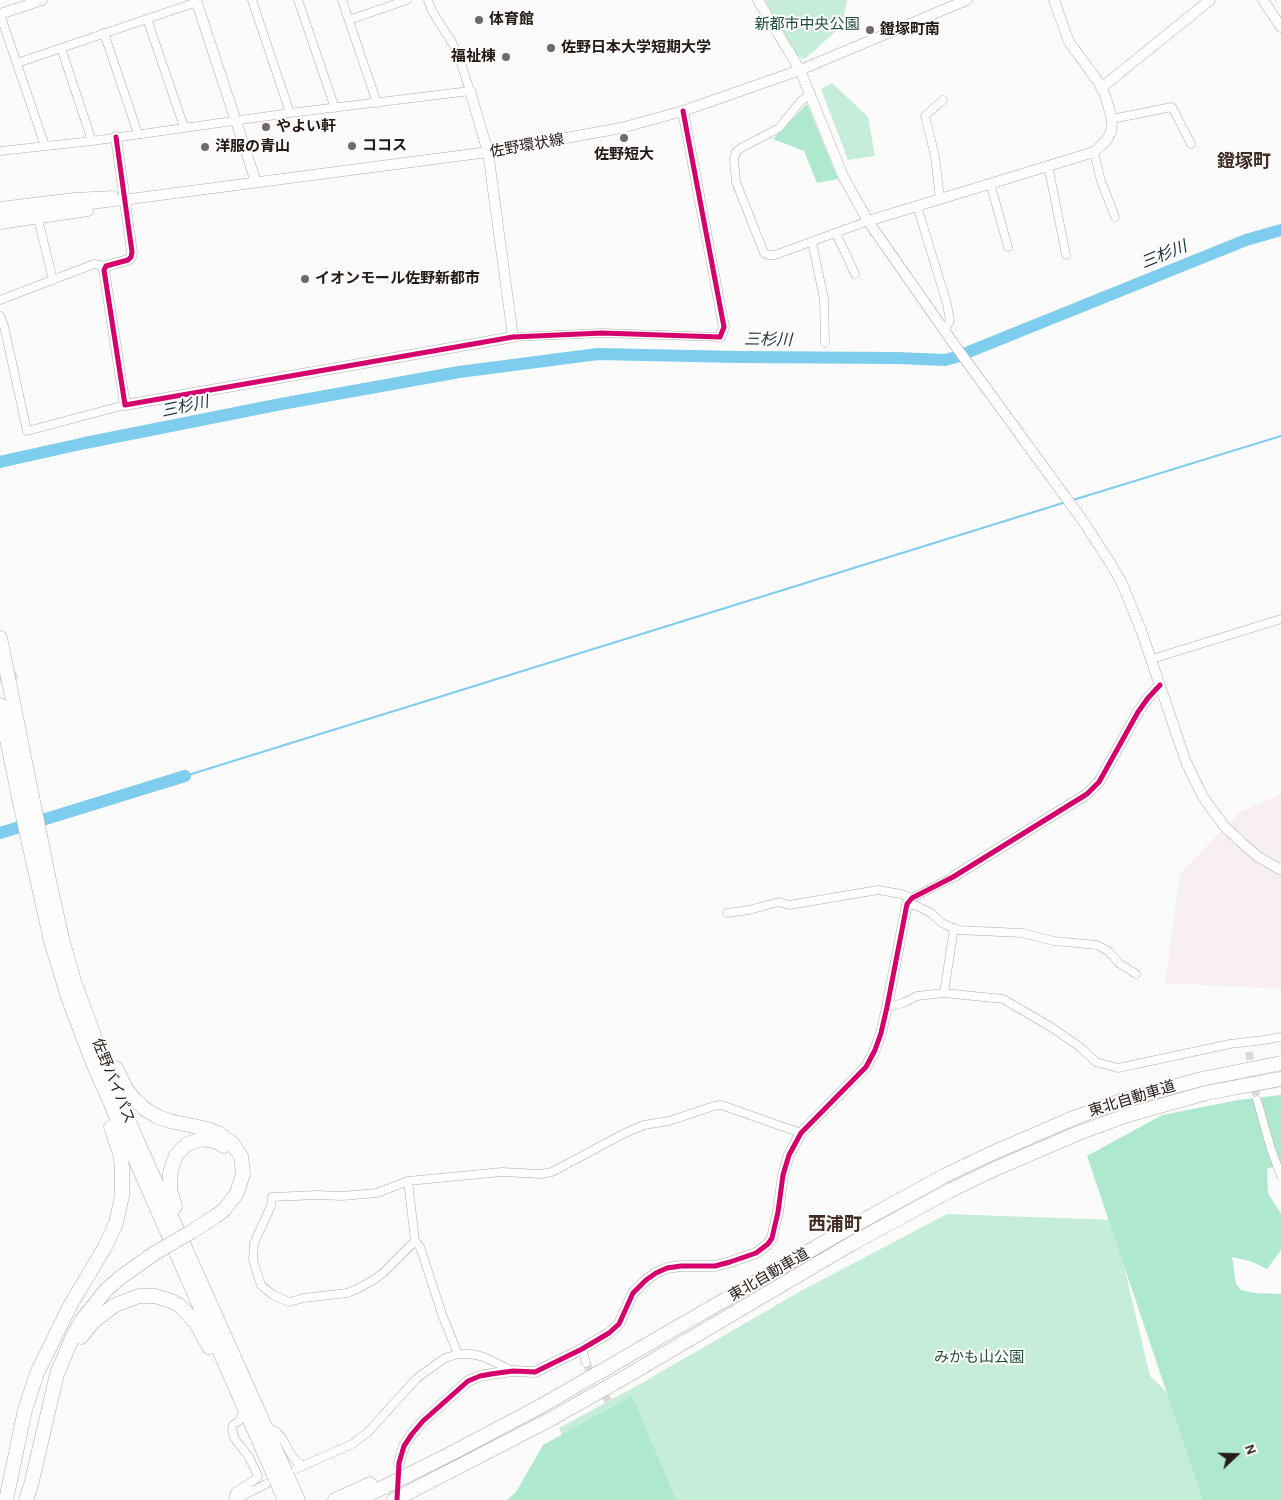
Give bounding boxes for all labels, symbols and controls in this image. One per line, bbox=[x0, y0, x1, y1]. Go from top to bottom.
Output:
place label: 体育館 bbox=[489, 11, 534, 29]
marker: 体育館 bbox=[473, 14, 485, 26]
park label: 新都市中央公園 bbox=[755, 16, 859, 34]
place label: 鐙塚町南 bbox=[880, 21, 940, 39]
marker: 鐙塚町南 bbox=[864, 24, 876, 36]
place label: 佐野日本大学短期大学 bbox=[561, 39, 711, 57]
marker: 佐野日本大学短期大学 bbox=[545, 42, 557, 54]
place label: 福祉棟 bbox=[451, 48, 496, 66]
marker: 福祉棟 bbox=[500, 51, 512, 63]
place label: やよい軒 bbox=[276, 118, 336, 136]
marker: やよい軒 bbox=[260, 121, 272, 133]
street label: 佐野環状線 bbox=[489, 131, 565, 161]
marker: 佐野短大 bbox=[618, 132, 630, 144]
place label: ココス bbox=[362, 137, 407, 155]
place label: 洋服の青山 bbox=[215, 138, 290, 156]
marker: ココス bbox=[346, 140, 358, 152]
marker: 洋服の青山 bbox=[199, 141, 211, 153]
place label: 佐野短大 bbox=[594, 146, 654, 164]
district label: 鐙塚町 bbox=[1217, 151, 1271, 173]
water label: 三杉川 bbox=[1138, 237, 1190, 273]
place label: イオンモール佐野新都市 bbox=[315, 270, 480, 288]
marker: イオンモール佐野新都市 bbox=[299, 273, 311, 285]
water label: 三杉川 bbox=[744, 330, 792, 350]
water label: 三杉川 bbox=[160, 393, 210, 421]
street label: 佐野バイパス bbox=[88, 1036, 138, 1126]
street label: 東北自動車道 bbox=[1086, 1077, 1178, 1121]
district label: 西浦町 bbox=[808, 1214, 862, 1236]
street label: 東北自動車道 bbox=[726, 1245, 812, 1305]
park label: みかも山公園 bbox=[934, 1349, 1024, 1367]
north arrow bbox=[1211, 1430, 1261, 1480]
text: N bbox=[1241, 1442, 1260, 1457]

